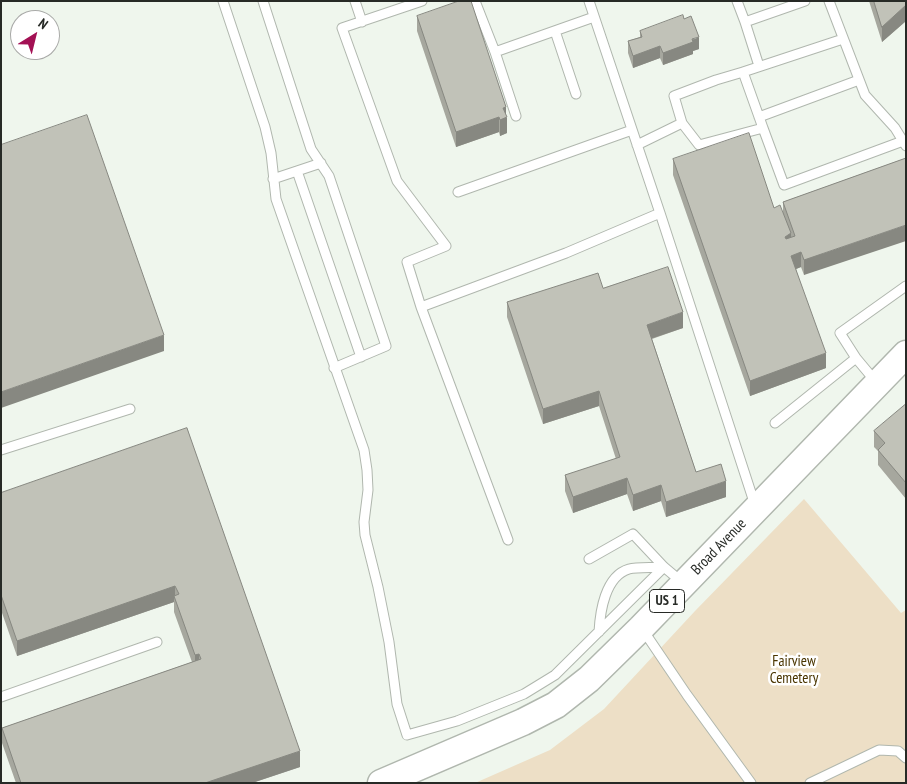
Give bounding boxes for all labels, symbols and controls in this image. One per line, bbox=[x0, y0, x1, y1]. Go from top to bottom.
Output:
north arrow bbox=[10, 10, 60, 60]
text: N bbox=[35, 14, 52, 33]
street label: Broad Avenue bbox=[688, 515, 750, 579]
road number: US 1 bbox=[650, 590, 684, 612]
park label: Fairview Cemetery bbox=[770, 653, 818, 688]

